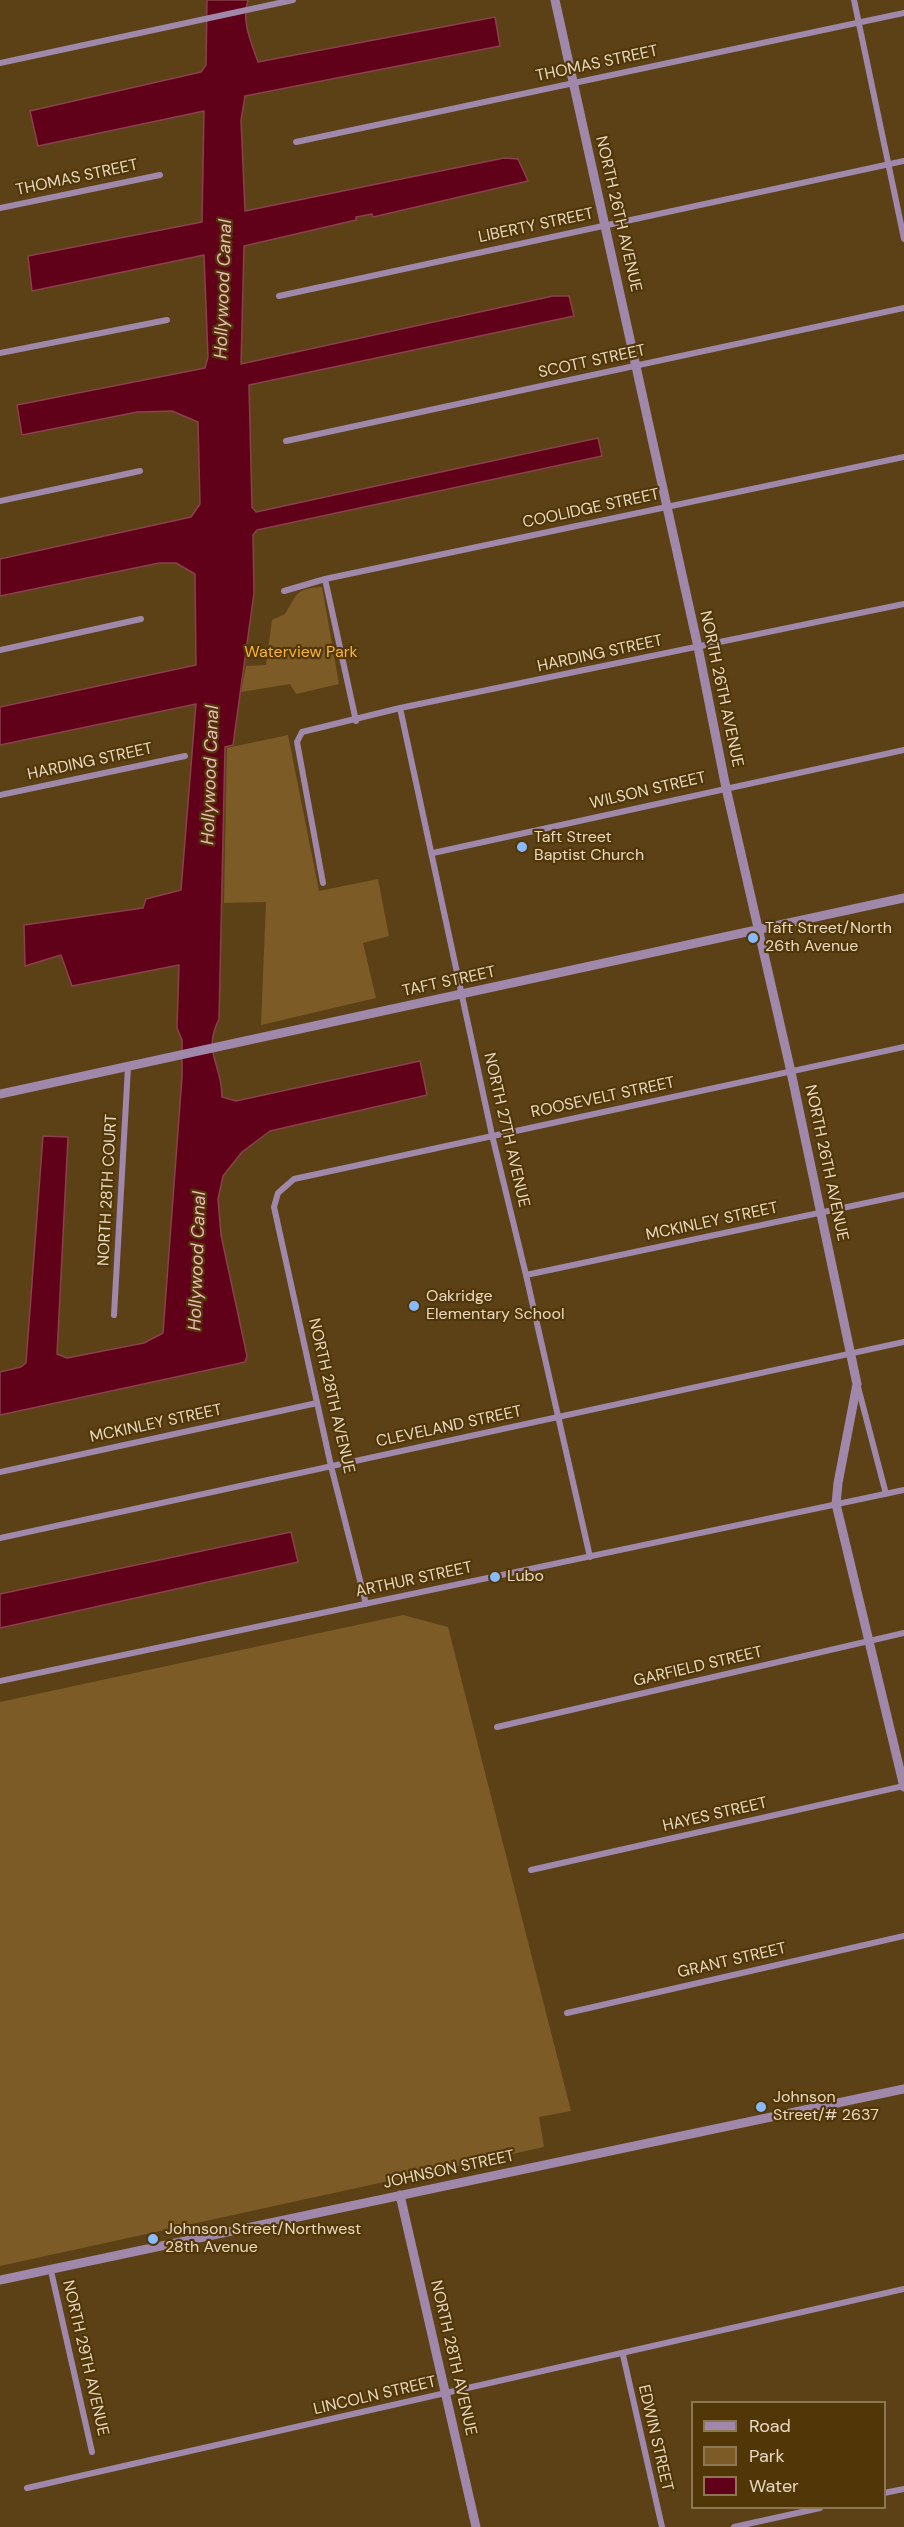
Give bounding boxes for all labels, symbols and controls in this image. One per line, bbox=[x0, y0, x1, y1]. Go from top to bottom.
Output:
street label: THOMAS STREET bbox=[534, 42, 660, 86]
street label: NORTH 26TH AVENUE bbox=[591, 134, 645, 294]
street label: THOMAS STREET bbox=[14, 156, 140, 200]
street label: LIBERTY STREET bbox=[477, 204, 595, 248]
water label: Hollywood Canal bbox=[211, 219, 237, 359]
street label: SCOTT STREET bbox=[537, 341, 647, 383]
street label: COOLIDGE STREET bbox=[521, 485, 661, 533]
street label: NORTH 26TH AVENUE bbox=[695, 609, 747, 769]
street label: HARDING STREET bbox=[536, 631, 664, 677]
park label: Waterview Park bbox=[244, 643, 358, 663]
water label: Hollywood Canal bbox=[198, 705, 224, 845]
street label: HARDING STREET bbox=[26, 739, 154, 785]
street label: WILSON STREET bbox=[588, 768, 708, 814]
place label: Taft Street Baptist Church bbox=[534, 828, 644, 866]
marker: Taft Street Baptist Church bbox=[515, 840, 529, 854]
place label: Taft Street/North 26th Avenue bbox=[765, 919, 892, 957]
marker: Taft Street/North 26th Avenue bbox=[746, 931, 760, 945]
street label: TAFT STREET bbox=[401, 963, 497, 1001]
street label: NORTH 27TH AVENUE bbox=[479, 1051, 533, 1209]
street label: ROOSEVELT STREET bbox=[529, 1073, 677, 1123]
street label: NORTH 26TH AVENUE bbox=[800, 1083, 852, 1243]
street label: NORTH 28TH COURT bbox=[94, 1114, 122, 1266]
water label: Hollywood Canal bbox=[185, 1191, 211, 1331]
street label: MCKINLEY STREET bbox=[644, 1199, 780, 1245]
place label: Oakridge Elementary School bbox=[426, 1287, 564, 1325]
marker: Oakridge Elementary School bbox=[407, 1299, 421, 1313]
street label: NORTH 28TH AVENUE bbox=[304, 1317, 358, 1475]
street label: MCKINLEY STREET bbox=[88, 1401, 224, 1447]
street label: CLEVELAND STREET bbox=[374, 1402, 524, 1452]
street label: ARTHUR STREET bbox=[354, 1558, 474, 1602]
place label: Lubo bbox=[507, 1567, 544, 1587]
marker: Lubo bbox=[488, 1570, 502, 1584]
street label: GARFIELD STREET bbox=[632, 1643, 764, 1691]
street label: HAYES STREET bbox=[661, 1794, 769, 1836]
street label: GRANT STREET bbox=[676, 1939, 788, 1983]
place label: Johnson Street/# 2637 bbox=[773, 2088, 879, 2126]
marker: Johnson Street/# 2637 bbox=[754, 2100, 768, 2114]
street label: JOHNSON STREET bbox=[382, 2147, 516, 2193]
place label: Johnson Street/Northwest 28th Avenue bbox=[165, 2220, 361, 2258]
marker: Johnson Street/Northwest 28th Avenue bbox=[146, 2232, 160, 2246]
street label: NORTH 29TH AVENUE bbox=[58, 2278, 112, 2438]
street label: NORTH 28TH AVENUE bbox=[426, 2279, 480, 2437]
street label: LINCOLN STREET bbox=[312, 2373, 438, 2419]
street label: EDWIN STREET bbox=[633, 2383, 677, 2493]
legend bbox=[691, 2401, 886, 2509]
text: Road bbox=[749, 2414, 791, 2438]
text: Park bbox=[749, 2444, 785, 2468]
text: Water bbox=[749, 2474, 799, 2498]

